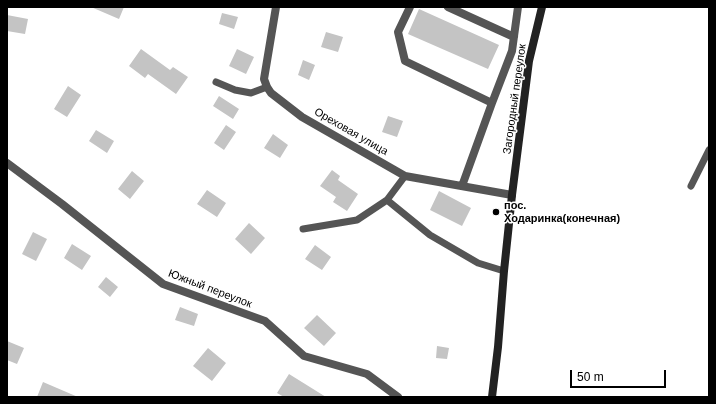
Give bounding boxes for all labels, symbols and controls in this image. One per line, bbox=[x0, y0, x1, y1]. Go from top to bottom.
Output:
street label: Загородный переулок bbox=[501, 43, 529, 155]
street label: Ореховая улица bbox=[312, 106, 390, 158]
place label: пос. Ходаринка(конечная) bbox=[504, 199, 620, 225]
marker: пос. Ходаринка(конечная) bbox=[491, 207, 501, 217]
street label: Южный переулок bbox=[166, 267, 254, 311]
scale bar bbox=[572, 362, 668, 388]
text: 50 m bbox=[577, 370, 604, 384]

